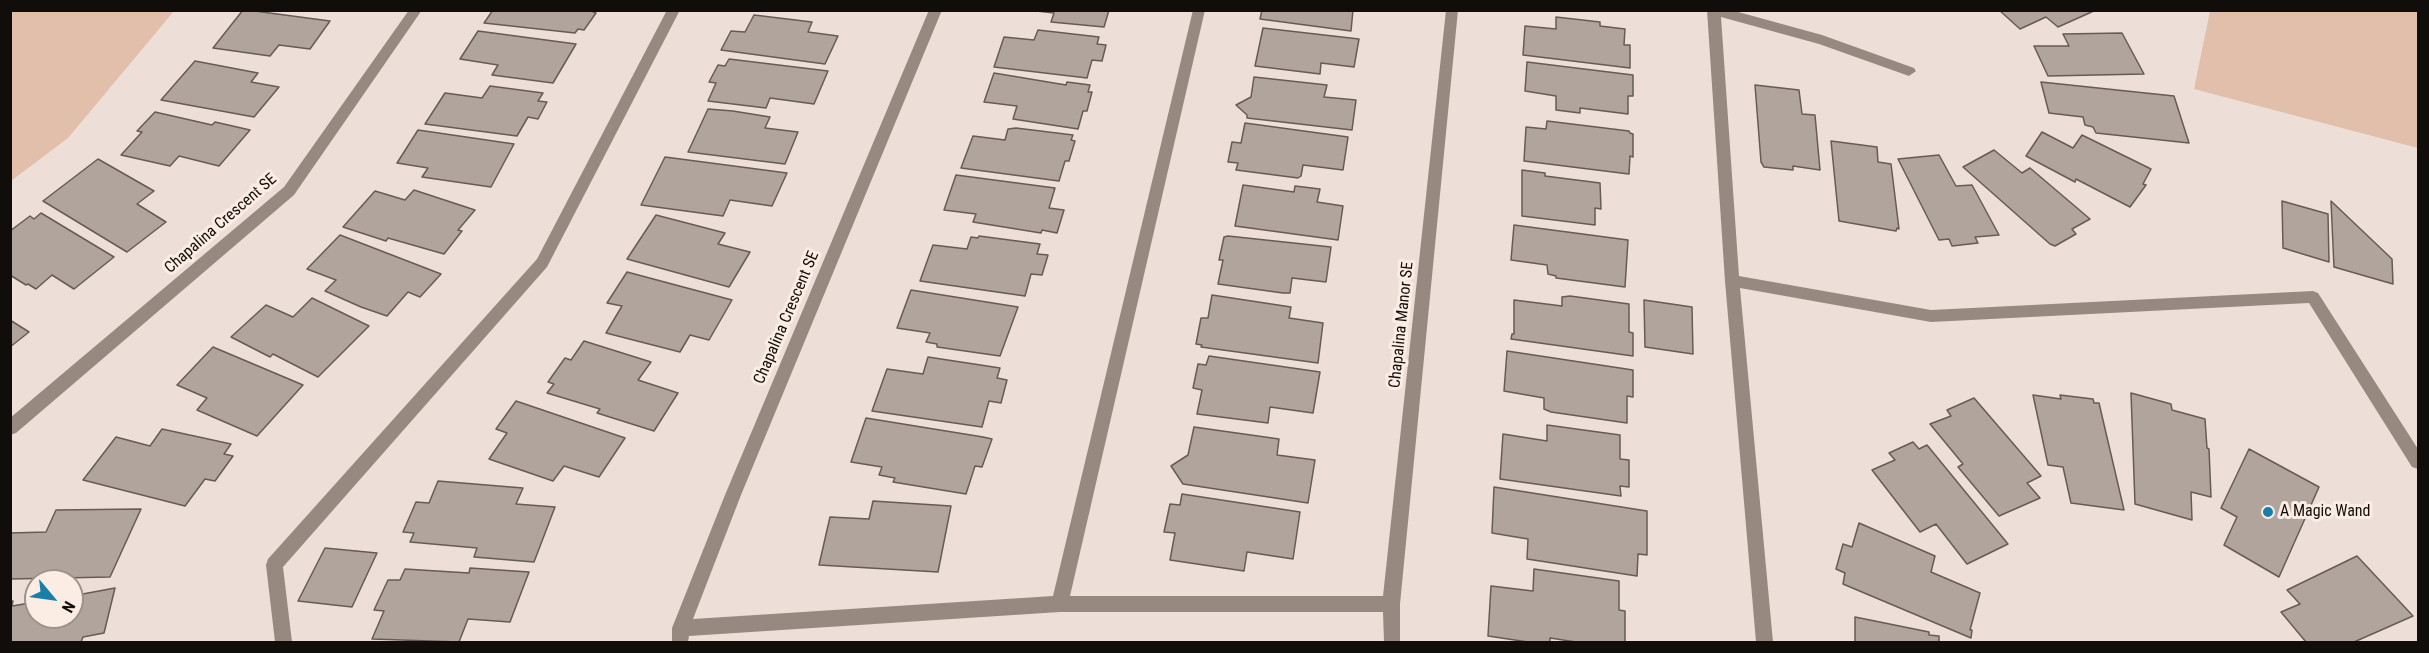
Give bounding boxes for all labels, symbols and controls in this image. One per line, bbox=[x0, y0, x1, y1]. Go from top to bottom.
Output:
street label: Chapalina Crescent SE bbox=[161, 170, 281, 278]
street label: Chapalina Crescent SE bbox=[750, 249, 824, 387]
street label: Chapalina Manor SE bbox=[1386, 261, 1418, 389]
place label: A Magic Wand bbox=[2280, 502, 2371, 522]
marker: A Magic Wand bbox=[2261, 505, 2275, 519]
north arrow bbox=[24, 569, 84, 629]
text: N bbox=[58, 598, 79, 616]

